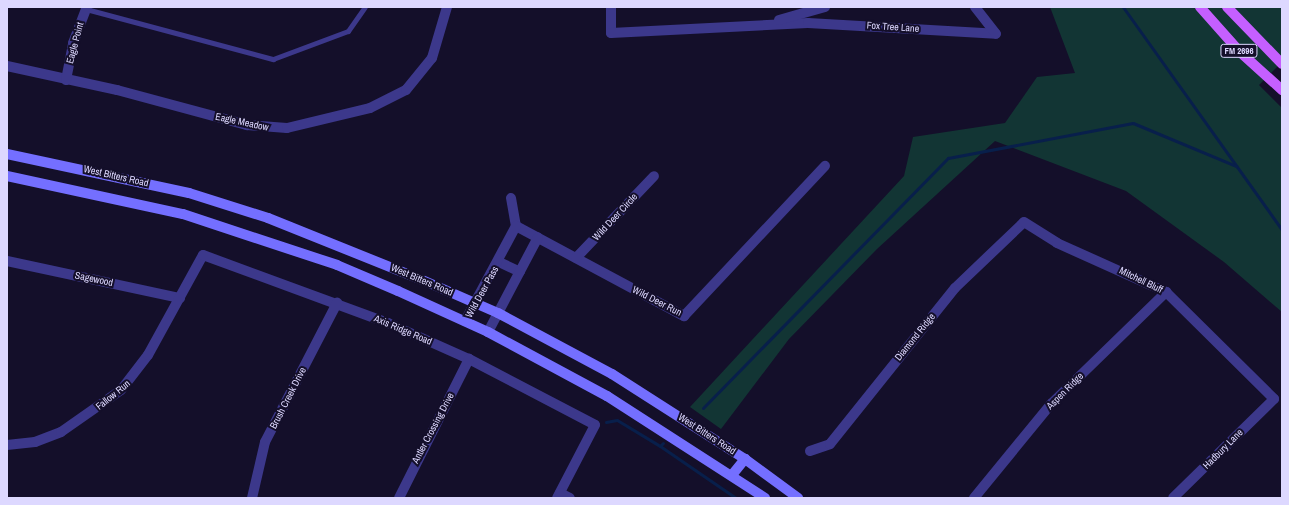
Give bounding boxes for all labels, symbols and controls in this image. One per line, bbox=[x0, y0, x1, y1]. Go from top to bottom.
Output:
street label: Fox Tree Lane bbox=[866, 19, 920, 35]
street label: Eagle Point bbox=[64, 21, 86, 65]
road number: FM 2696 bbox=[1220, 44, 1258, 58]
street label: Eagle Meadow bbox=[214, 110, 270, 134]
street label: West Bitters Road bbox=[82, 163, 150, 189]
street label: Wild Deer Circle bbox=[590, 191, 640, 243]
street label: West Bitters Road bbox=[389, 262, 455, 298]
street label: Wild Deer Pass bbox=[463, 264, 501, 320]
street label: Mitchell Bluff bbox=[1117, 264, 1165, 296]
street label: Sagewood bbox=[74, 269, 114, 289]
street label: Wild Deer Run bbox=[630, 283, 684, 319]
street label: Diamond Ridge bbox=[892, 311, 938, 363]
street label: Axis Ridge Road bbox=[372, 312, 434, 348]
street label: Brush Creek Drive bbox=[267, 365, 309, 431]
street label: Aspen Ridge bbox=[1044, 370, 1086, 412]
street label: Fallow Run bbox=[93, 378, 133, 412]
street label: Antler Crossing Drive bbox=[409, 391, 457, 465]
street label: West Bitters Road bbox=[676, 411, 738, 457]
street label: Hadbury Lane bbox=[1201, 427, 1245, 471]

